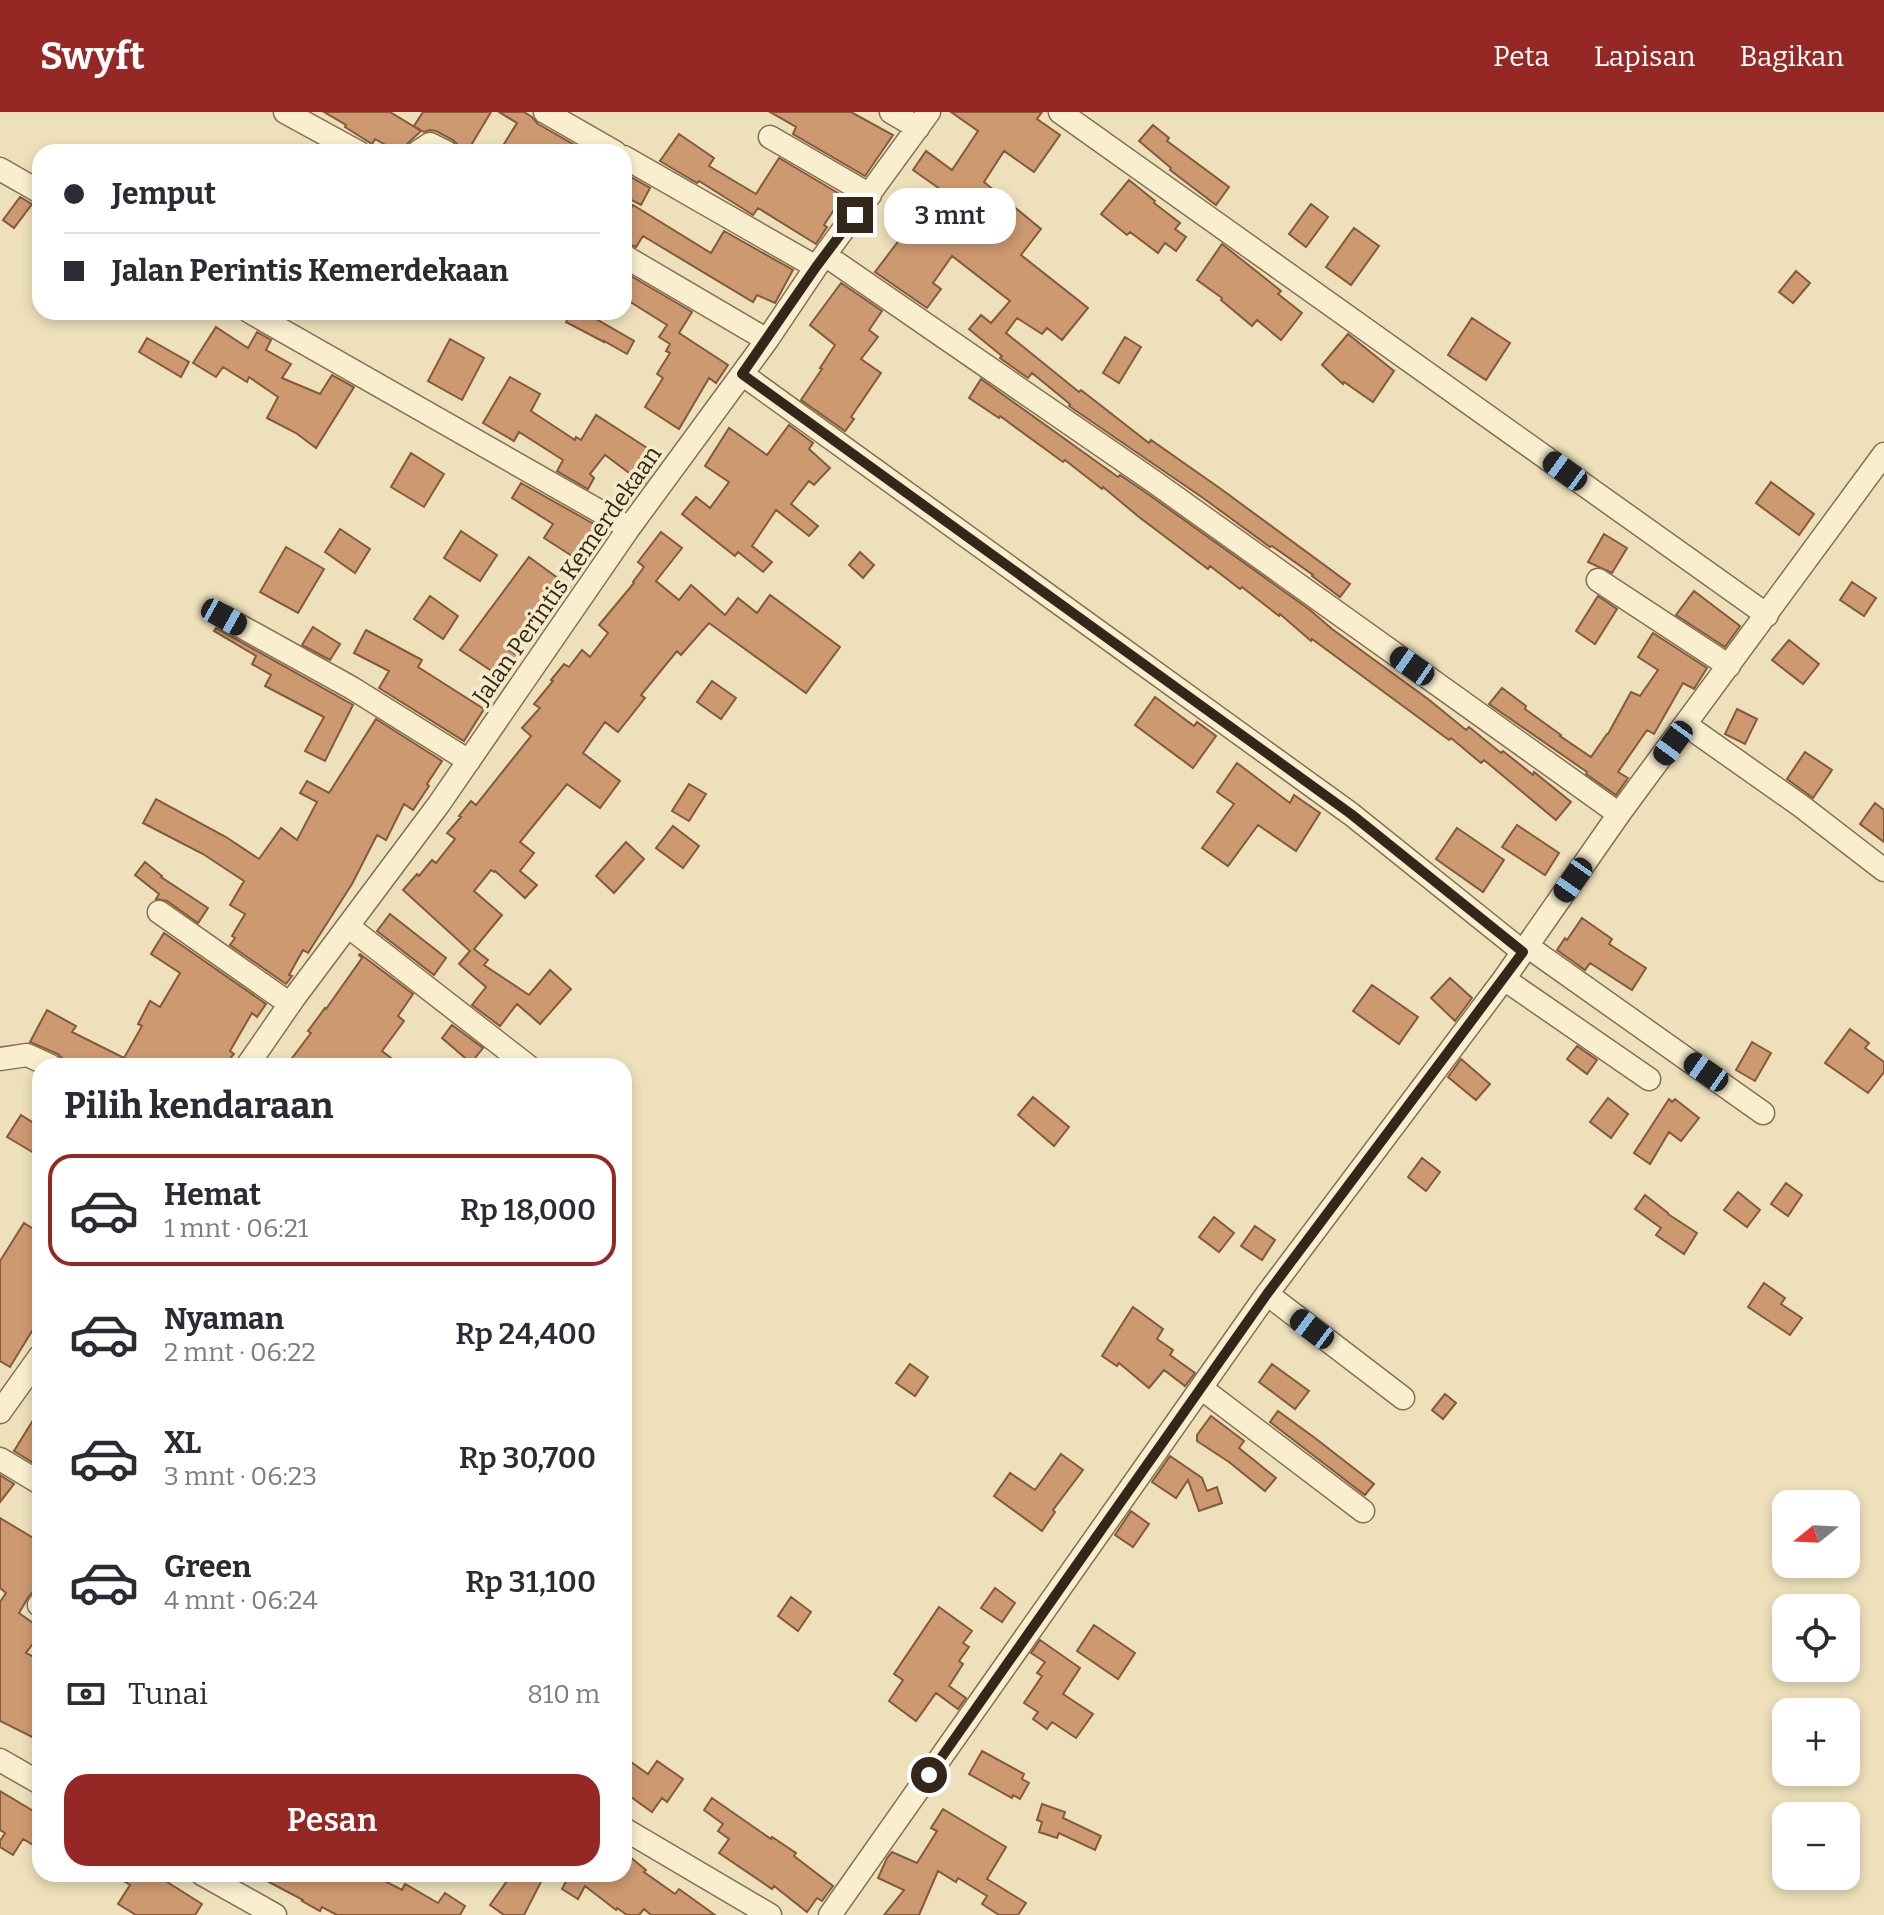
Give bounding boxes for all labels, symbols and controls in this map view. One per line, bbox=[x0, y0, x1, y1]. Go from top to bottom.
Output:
text: Swyft bbox=[40, 33, 145, 79]
text: Peta bbox=[1493, 40, 1550, 73]
text: Lapisan bbox=[1594, 40, 1696, 73]
text: Bagikan bbox=[1740, 40, 1844, 73]
text: Jemput bbox=[112, 176, 216, 212]
callout: 3 mnt bbox=[883, 187, 1015, 243]
route end bbox=[837, 197, 873, 233]
text: 3 mnt bbox=[914, 200, 986, 231]
text: Jalan Perintis Kemerdekaan bbox=[112, 253, 509, 289]
street label: Jalan Perintis Kemerdekaan bbox=[466, 440, 667, 710]
car bbox=[1539, 447, 1591, 495]
car bbox=[197, 595, 251, 639]
car bbox=[1385, 642, 1439, 690]
car bbox=[1649, 717, 1697, 769]
car bbox=[1549, 853, 1597, 907]
car bbox=[1679, 1048, 1733, 1096]
text: Pilih kendaraan bbox=[64, 1084, 334, 1128]
icon: car bbox=[68, 1174, 140, 1246]
text: Hemat bbox=[164, 1177, 261, 1213]
text: Rp 18,000 bbox=[460, 1192, 596, 1228]
text: 1 mnt · 06:21 bbox=[164, 1213, 308, 1244]
icon: car bbox=[68, 1298, 140, 1370]
text: Nyaman bbox=[164, 1301, 284, 1337]
car bbox=[1286, 1305, 1338, 1353]
text: Rp 24,400 bbox=[455, 1316, 596, 1352]
text: 2 mnt · 06:22 bbox=[164, 1337, 316, 1368]
icon: car bbox=[68, 1422, 140, 1494]
text: XL bbox=[164, 1425, 201, 1461]
text: Rp 30,700 bbox=[459, 1440, 596, 1476]
text: 3 mnt · 06:23 bbox=[164, 1461, 317, 1492]
north arrow bbox=[1772, 1490, 1860, 1578]
map controls bbox=[1772, 1490, 1860, 1890]
icon: car bbox=[68, 1546, 140, 1618]
text: Green bbox=[164, 1549, 251, 1585]
text: Rp 31,100 bbox=[465, 1564, 596, 1600]
text: 4 mnt · 06:24 bbox=[164, 1585, 318, 1616]
button: locate bbox=[1772, 1594, 1860, 1682]
icon: cash bbox=[64, 1672, 108, 1716]
text: Tunai bbox=[128, 1676, 208, 1712]
text: 810 m bbox=[527, 1679, 600, 1710]
button: + bbox=[1772, 1698, 1860, 1786]
route start bbox=[911, 1757, 947, 1793]
button: Pesan bbox=[64, 1774, 600, 1866]
button: − bbox=[1772, 1802, 1860, 1890]

